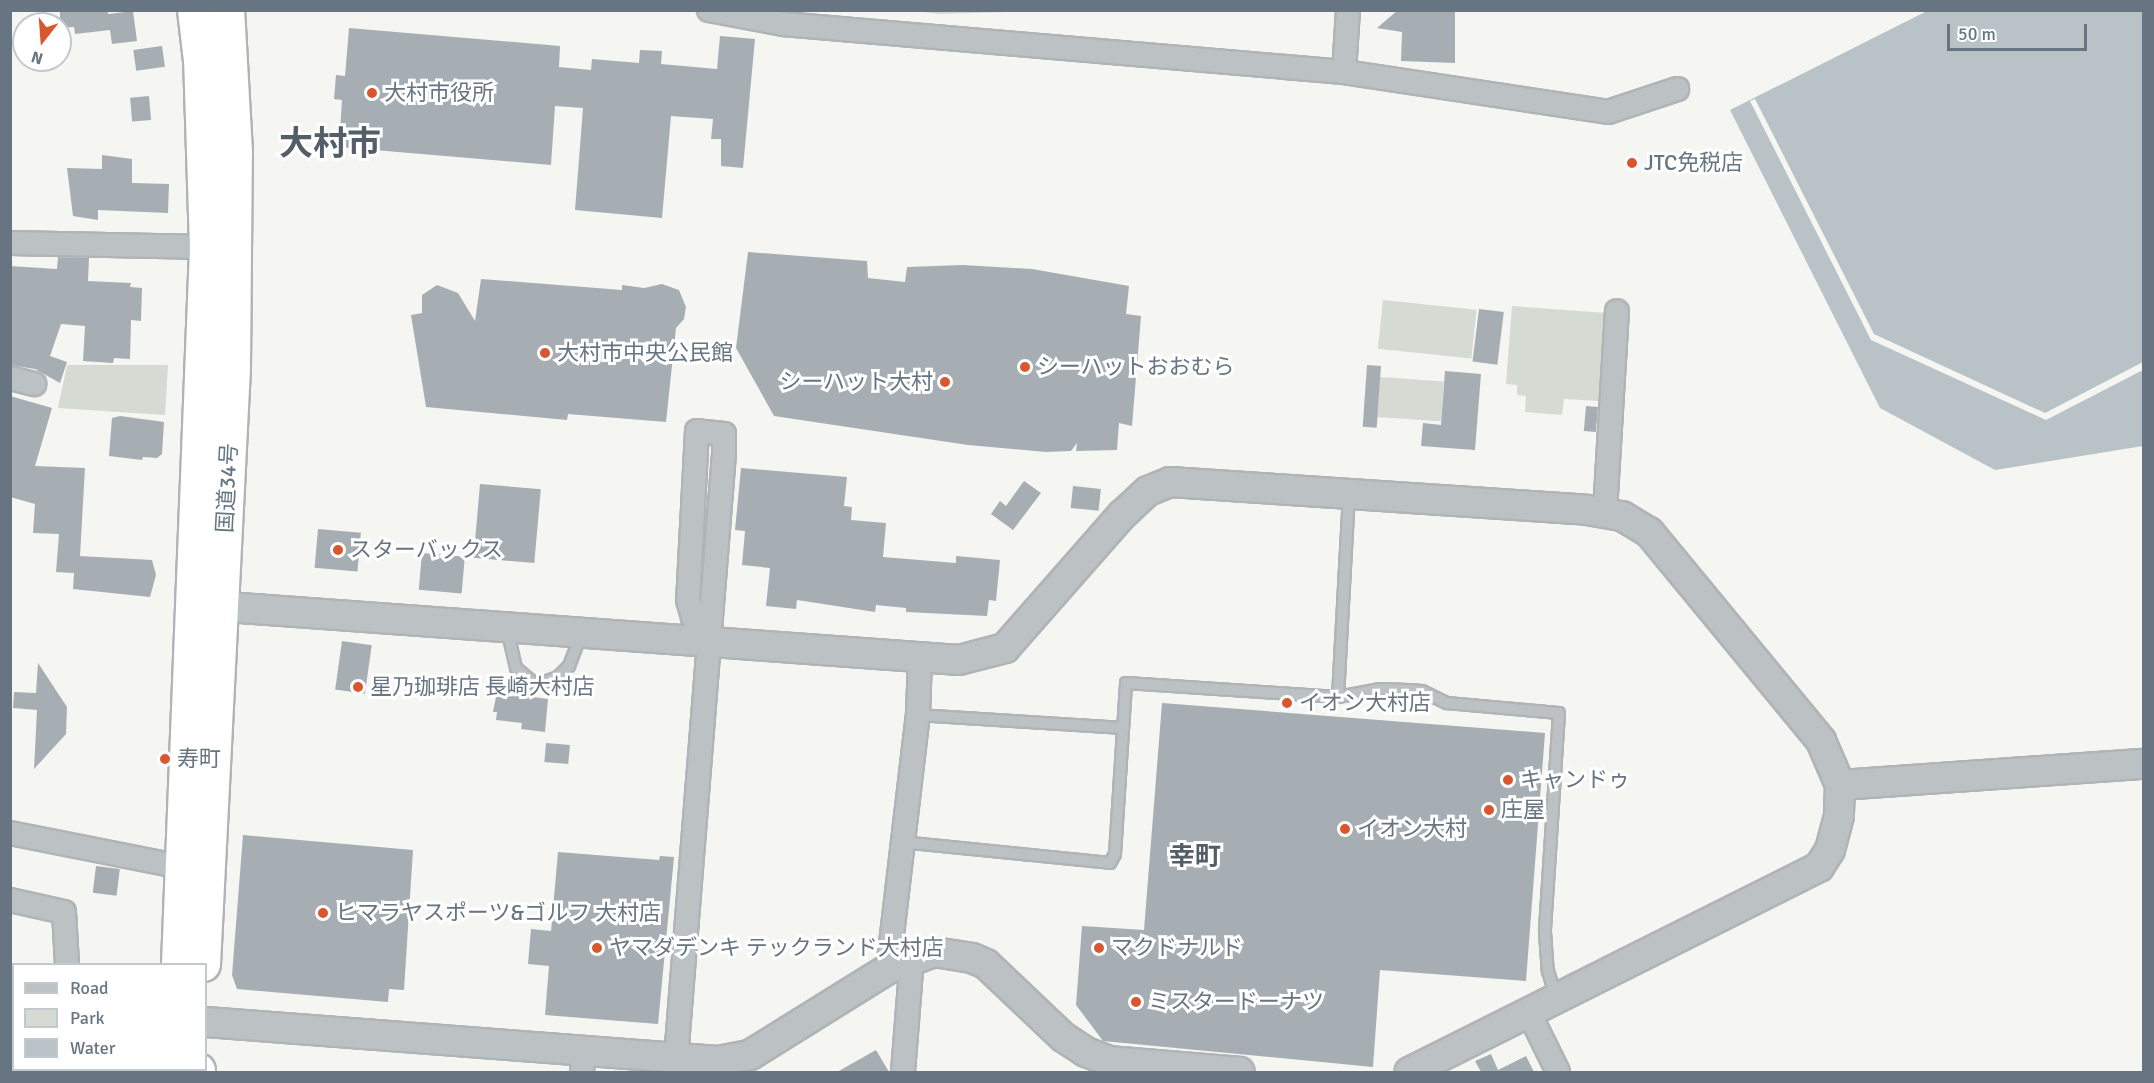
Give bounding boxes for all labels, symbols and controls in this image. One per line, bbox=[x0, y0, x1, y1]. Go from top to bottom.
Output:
north arrow bbox=[12, 12, 72, 72]
scale bar bbox=[1950, 12, 2090, 50]
text: 50 m bbox=[1958, 23, 1996, 45]
text: N bbox=[29, 46, 46, 68]
place label: 大村市役所 bbox=[384, 80, 494, 106]
marker: 大村市役所 bbox=[365, 86, 379, 100]
district label: 大村市 bbox=[279, 125, 381, 165]
place label: JTC免税店 bbox=[1644, 150, 1743, 176]
marker: JTC免税店 bbox=[1625, 156, 1639, 170]
place label: 大村市中央公民館 bbox=[557, 340, 733, 366]
marker: 大村市中央公民館 bbox=[538, 346, 552, 360]
place label: シーハットおおむら bbox=[1037, 354, 1235, 380]
marker: シーハットおおむら bbox=[1018, 360, 1032, 374]
place label: シーハット大村 bbox=[779, 369, 933, 395]
marker: シーハット大村 bbox=[938, 375, 952, 389]
street label: 国道34号 bbox=[211, 442, 243, 534]
place label: スターバックス bbox=[350, 537, 504, 563]
marker: スターバックス bbox=[331, 543, 345, 557]
place label: 星乃珈琲店 長崎大村店 bbox=[370, 674, 595, 700]
marker: 星乃珈琲店 長崎大村店 bbox=[351, 680, 365, 694]
place label: イオン大村店 bbox=[1299, 690, 1431, 716]
marker: イオン大村店 bbox=[1280, 696, 1294, 710]
place label: 寿町 bbox=[177, 746, 221, 772]
marker: 寿町 bbox=[158, 752, 172, 766]
place label: キャンドゥ bbox=[1520, 767, 1630, 793]
marker: キャンドゥ bbox=[1501, 773, 1515, 787]
place label: 庄屋 bbox=[1501, 797, 1545, 823]
marker: 庄屋 bbox=[1482, 803, 1496, 817]
place label: イオン大村 bbox=[1357, 816, 1467, 842]
marker: イオン大村 bbox=[1338, 822, 1352, 836]
district label: 幸町 bbox=[1169, 842, 1221, 874]
place label: ヒマラヤスポーツ&ゴルフ 大村店 bbox=[335, 900, 662, 926]
marker: ヒマラヤスポーツ&ゴルフ 大村店 bbox=[316, 906, 330, 920]
place label: ヤマダデンキ テックランド大村店 bbox=[609, 935, 944, 961]
place label: マクドナルド bbox=[1111, 935, 1243, 961]
marker: ヤマダデンキ テックランド大村店 bbox=[590, 941, 604, 955]
marker: マクドナルド bbox=[1092, 941, 1106, 955]
legend bbox=[12, 963, 207, 1071]
text: Road bbox=[70, 977, 109, 999]
place label: ミスタードーナツ bbox=[1148, 989, 1324, 1015]
marker: ミスタードーナツ bbox=[1129, 995, 1143, 1009]
text: Park bbox=[70, 1007, 105, 1029]
text: Water bbox=[70, 1037, 115, 1059]

